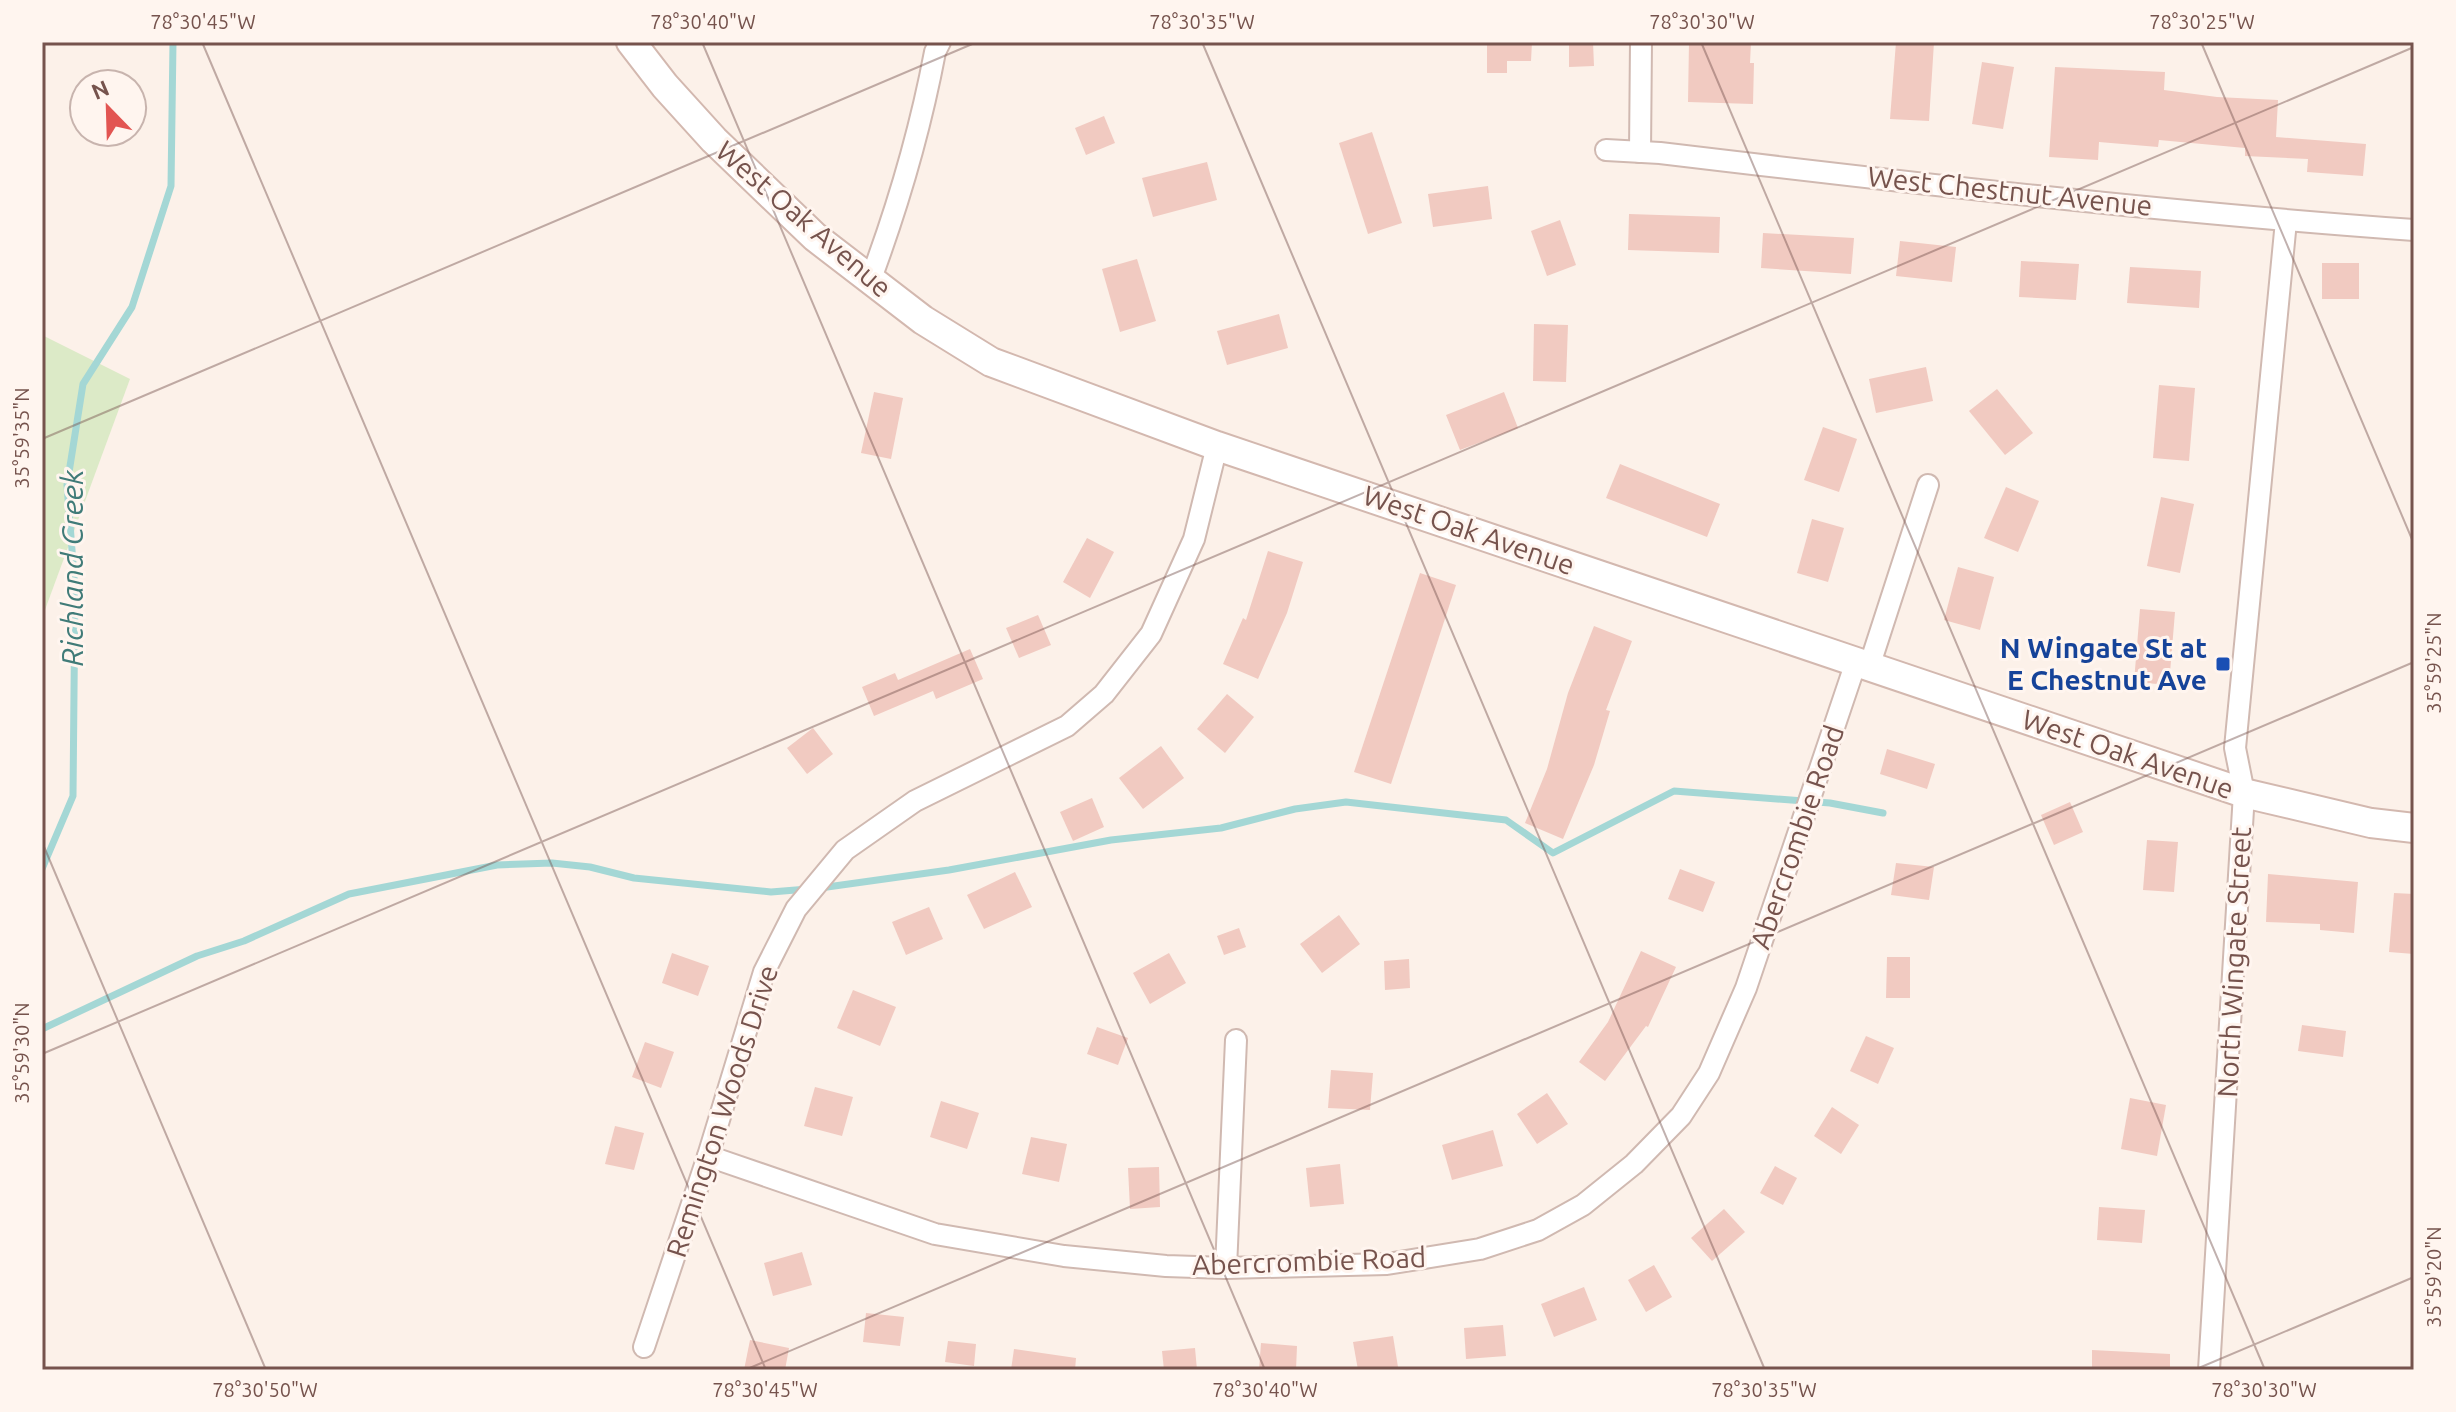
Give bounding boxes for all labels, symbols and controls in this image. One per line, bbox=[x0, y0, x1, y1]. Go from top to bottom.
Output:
text: 78°30'45"W bbox=[150, 10, 256, 33]
text: 78°30'40"W bbox=[650, 10, 756, 33]
text: 78°30'35"W bbox=[1149, 10, 1255, 33]
text: 78°30'30"W bbox=[1649, 10, 1755, 33]
text: 78°30'25"W bbox=[2149, 10, 2255, 33]
north arrow bbox=[68, 68, 148, 148]
text: N bbox=[88, 74, 112, 104]
street label: West Oak Avenue bbox=[711, 134, 898, 303]
street label: West Chestnut Avenue bbox=[1866, 160, 2154, 221]
text: 35°59'35"N bbox=[10, 387, 33, 489]
water label: Richland Creek bbox=[55, 469, 89, 666]
street label: West Oak Avenue bbox=[1359, 479, 1579, 580]
text: 35°59'25"N bbox=[2422, 612, 2445, 714]
place label: N Wingate St at E Chestnut Ave bbox=[2000, 632, 2207, 695]
marker: N Wingate St at E Chestnut Ave bbox=[2214, 655, 2232, 673]
street label: West Oak Avenue bbox=[2018, 703, 2238, 804]
street label: Abercrombie Road bbox=[1744, 721, 1849, 953]
street label: North Wingate Street bbox=[2211, 826, 2256, 1098]
street label: Remington Woods Drive bbox=[660, 961, 783, 1261]
text: 35°59'30"N bbox=[10, 1002, 33, 1104]
text: 35°59'20"N bbox=[2422, 1226, 2445, 1328]
street label: Abercrombie Road bbox=[1191, 1241, 1427, 1280]
text: 78°30'50"W bbox=[212, 1378, 318, 1401]
text: 78°30'45"W bbox=[712, 1378, 818, 1401]
text: 78°30'40"W bbox=[1212, 1378, 1318, 1401]
text: 78°30'35"W bbox=[1711, 1378, 1817, 1401]
text: 78°30'30"W bbox=[2211, 1378, 2317, 1401]

